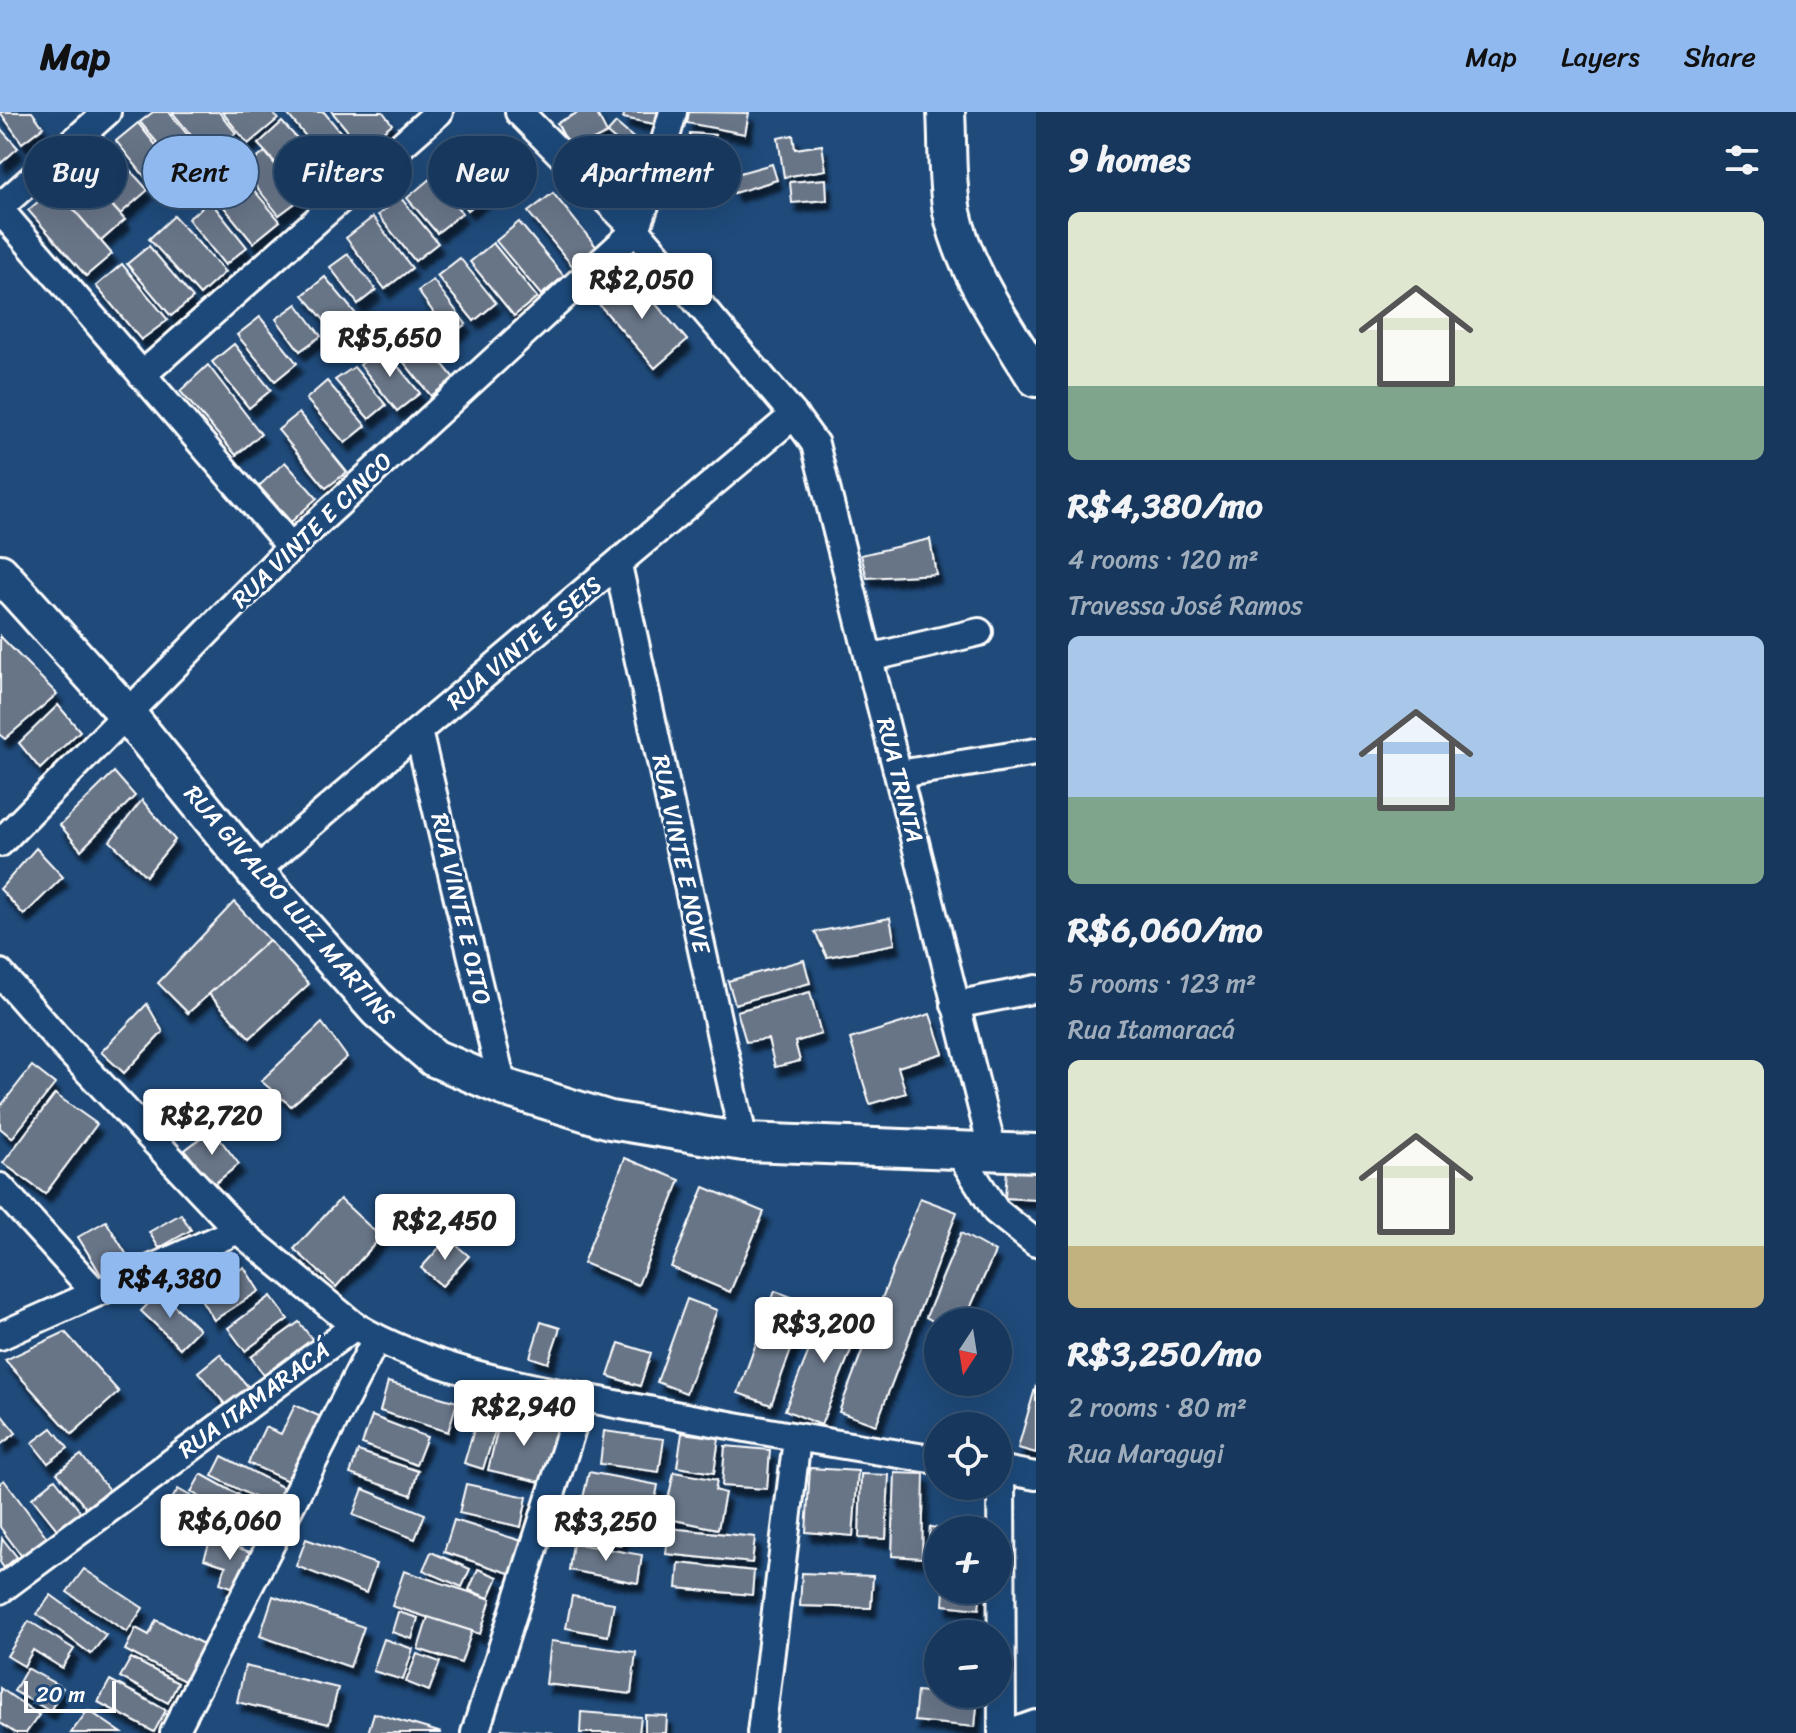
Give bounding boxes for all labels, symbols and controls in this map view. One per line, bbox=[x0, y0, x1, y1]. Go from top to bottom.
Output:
text: Map bbox=[40, 23, 110, 90]
text: Map bbox=[1465, 32, 1517, 81]
text: Layers bbox=[1561, 32, 1640, 81]
text: Share bbox=[1684, 32, 1756, 81]
text: 9 homes bbox=[1068, 130, 1190, 190]
chip: Buy bbox=[24, 136, 127, 208]
chip: Rent bbox=[143, 136, 258, 208]
chip: Filters bbox=[274, 136, 412, 208]
chip: New bbox=[428, 136, 537, 208]
chip: Apartment bbox=[553, 136, 741, 208]
icon: filters bbox=[1720, 138, 1764, 182]
pin: R$2,050 bbox=[568, 253, 716, 321]
text: R$2,050 bbox=[590, 256, 694, 302]
icon: home bbox=[1344, 264, 1488, 408]
pin: R$5,650 bbox=[316, 311, 464, 379]
text: R$5,650 bbox=[338, 314, 442, 360]
street label: RUA VINTE E CINCO bbox=[221, 441, 403, 619]
text: R$4,380/mo bbox=[1068, 476, 1263, 536]
text: 4 rooms · 120 m² bbox=[1068, 536, 1259, 582]
street label: RUA VINTE E SEIS bbox=[437, 565, 611, 721]
text: Travessa José Ramos bbox=[1068, 582, 1303, 628]
icon: home bbox=[1344, 688, 1488, 832]
street label: RUA TRINTA bbox=[864, 713, 936, 847]
street label: RUA VINTE E NOVE bbox=[639, 751, 723, 959]
street label: RUA GIVALDO LUIZ MARTINS bbox=[173, 775, 407, 1035]
street label: RUA VINTE E OITO bbox=[418, 809, 504, 1009]
text: R$6,060/mo bbox=[1068, 900, 1263, 960]
text: 5 rooms · 123 m² bbox=[1068, 960, 1256, 1006]
text: Rua Itamaracá bbox=[1068, 1006, 1235, 1052]
pin: R$2,720 bbox=[138, 1089, 286, 1157]
text: R$2,720 bbox=[161, 1092, 263, 1138]
icon: home bbox=[1344, 1112, 1488, 1256]
pin: R$2,450 bbox=[371, 1194, 519, 1262]
text: R$2,450 bbox=[393, 1197, 497, 1243]
pin: R$4,380 bbox=[96, 1252, 244, 1320]
text: R$4,380 bbox=[119, 1255, 221, 1301]
pin: R$3,200 bbox=[750, 1297, 898, 1365]
text: R$3,200 bbox=[773, 1300, 875, 1346]
north arrow bbox=[924, 1308, 1012, 1396]
map controls bbox=[924, 1308, 1012, 1708]
text: R$3,250/mo bbox=[1068, 1324, 1261, 1384]
street label: RUA ITAMARACÁ bbox=[169, 1328, 342, 1470]
pin: R$2,940 bbox=[450, 1380, 598, 1448]
text: R$2,940 bbox=[472, 1383, 576, 1429]
text: 2 rooms · 80 m² bbox=[1068, 1384, 1247, 1430]
button: locate bbox=[924, 1412, 1012, 1500]
text: Rua Maragugi bbox=[1068, 1430, 1224, 1476]
pin: R$6,060 bbox=[156, 1494, 304, 1562]
pin: R$3,250 bbox=[532, 1495, 680, 1563]
text: R$6,060 bbox=[179, 1497, 281, 1543]
text: R$3,250 bbox=[555, 1498, 657, 1544]
button: + bbox=[924, 1516, 1012, 1604]
button: − bbox=[924, 1620, 1012, 1708]
text: 20 m bbox=[36, 1675, 85, 1714]
scale bar bbox=[24, 1677, 116, 1713]

